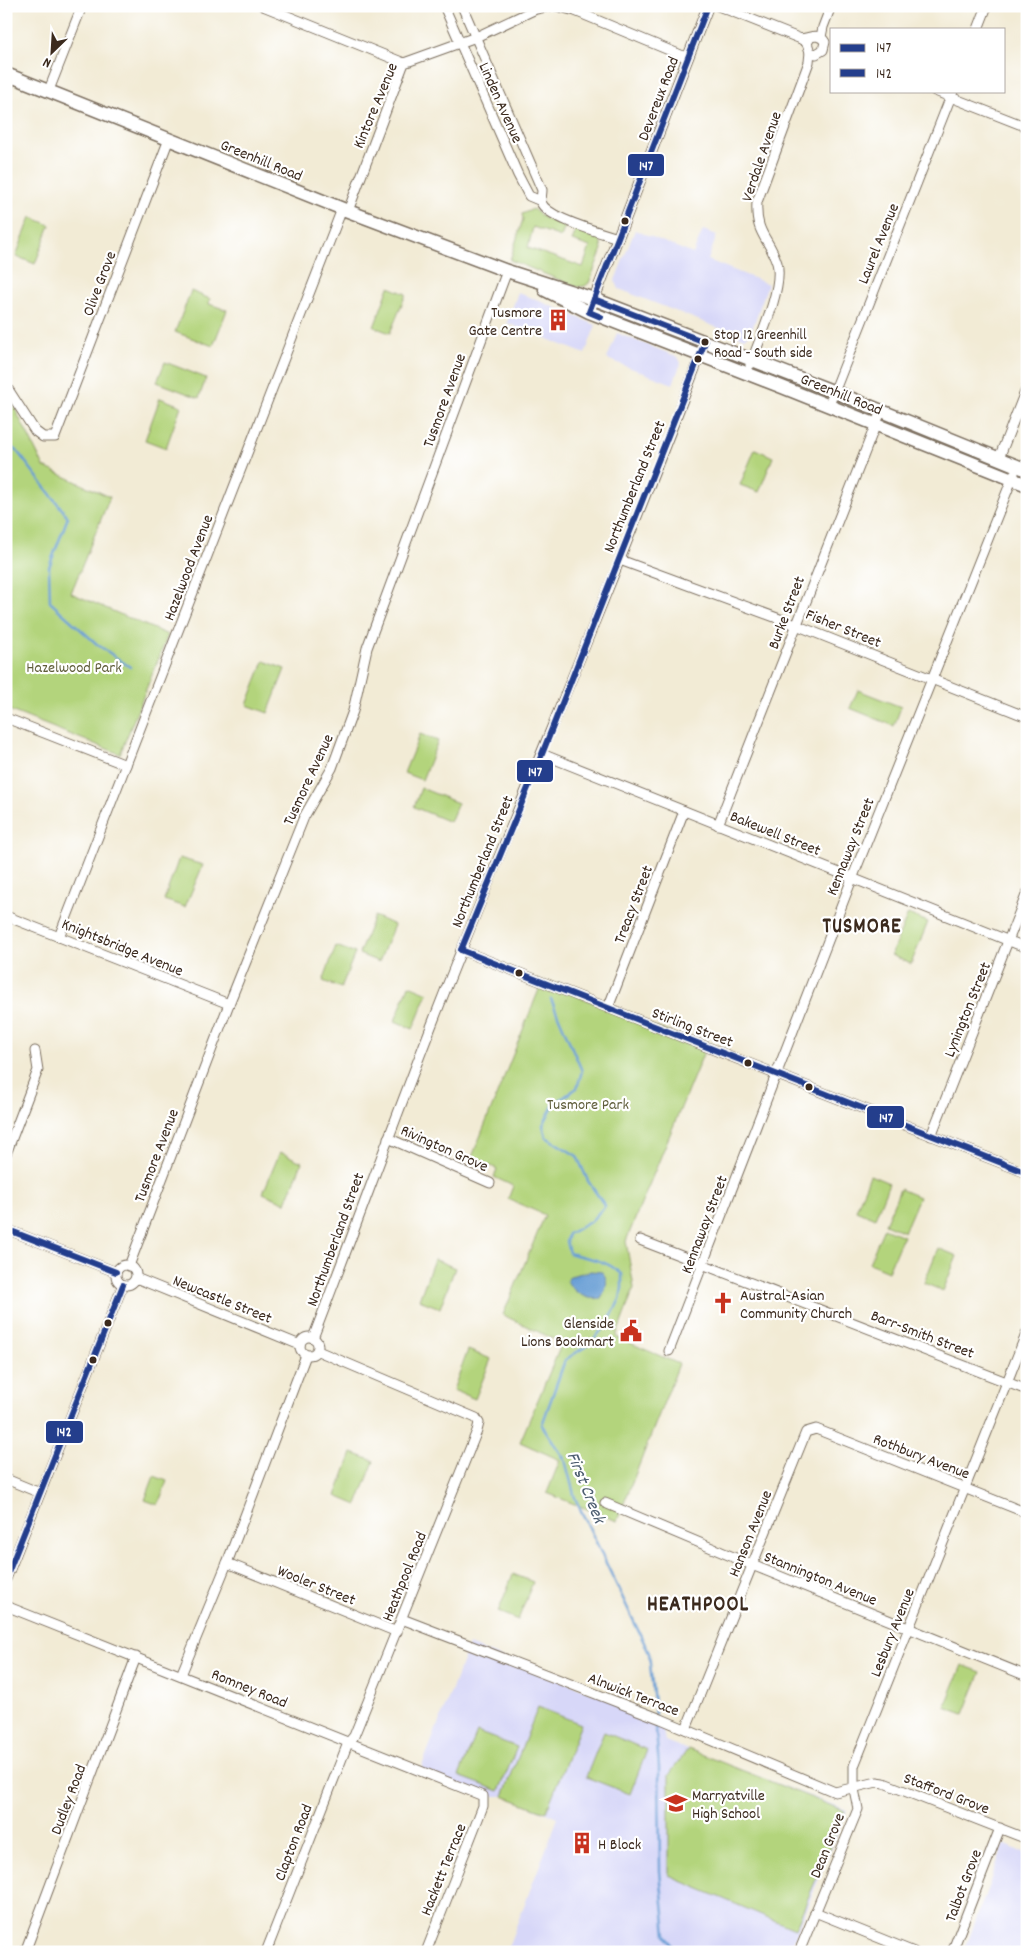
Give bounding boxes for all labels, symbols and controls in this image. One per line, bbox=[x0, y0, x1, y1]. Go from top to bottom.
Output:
north arrow bbox=[28, 28, 78, 78]
legend bbox=[830, 28, 1006, 92]
text: 147 bbox=[876, 38, 892, 60]
text: N bbox=[40, 51, 55, 72]
street label: Devereux Road bbox=[633, 54, 686, 144]
street label: Linden Avenue bbox=[472, 59, 528, 147]
street label: Kintore Avenue bbox=[348, 60, 405, 152]
text: 142 bbox=[876, 64, 892, 86]
street label: Verdale Avenue bbox=[736, 109, 789, 205]
street label: Greenhill Road bbox=[216, 134, 306, 188]
line badge: 147 bbox=[627, 153, 665, 177]
text: 147 bbox=[639, 157, 654, 177]
street label: Laurel Avenue bbox=[853, 200, 906, 288]
unlabelled marker bbox=[620, 216, 630, 226]
street label: Olive Grove bbox=[77, 248, 123, 320]
place label: Tusmore Gate Centre bbox=[469, 302, 542, 343]
building icon: Tusmore Gate Centre bbox=[545, 307, 571, 333]
place label: Stop 12 Greenhill Road - South side bbox=[714, 325, 813, 365]
marker: Stop 12 Greenhill Road - South side bbox=[700, 337, 710, 347]
street label: Tusmore Avenue bbox=[418, 351, 473, 451]
unlabelled marker bbox=[693, 354, 703, 364]
street label: Greenhill Road bbox=[796, 368, 886, 422]
street label: Northumberland Street bbox=[598, 417, 672, 556]
street label: Hazelwood Avenue bbox=[159, 511, 220, 624]
street label: Burke Street bbox=[763, 573, 812, 653]
street label: Fisher Street bbox=[802, 604, 884, 655]
park label: Hazelwood Park bbox=[26, 657, 122, 680]
street label: Tusmore Avenue bbox=[278, 731, 341, 830]
line badge: 147 bbox=[516, 759, 554, 783]
text: 147 bbox=[528, 763, 543, 783]
street label: Northumberland Street bbox=[446, 792, 520, 931]
street label: Kennaway Street bbox=[821, 795, 881, 899]
street label: Bakewell Street bbox=[726, 806, 824, 863]
street label: Treacy Street bbox=[609, 862, 660, 947]
street label: Knightsbridge Avenue bbox=[58, 913, 186, 983]
district label: TUSMORE bbox=[823, 913, 901, 943]
street label: Lynington Street bbox=[939, 959, 998, 1061]
unlabelled marker bbox=[514, 968, 524, 978]
street label: Stirling Street bbox=[648, 1002, 736, 1054]
unlabelled marker bbox=[743, 1058, 753, 1068]
unlabelled marker bbox=[804, 1082, 814, 1092]
park label: Tusmore Park bbox=[547, 1094, 629, 1117]
line badge: 147 bbox=[866, 1105, 905, 1129]
street label: Tusmore Avenue bbox=[129, 1106, 186, 1206]
text: 147 bbox=[879, 1109, 894, 1129]
street label: Rivington Grove bbox=[397, 1120, 491, 1179]
street label: Northumberland Street bbox=[301, 1170, 371, 1310]
street label: Kennaway Street bbox=[676, 1172, 735, 1277]
street label: Newcastle Street bbox=[169, 1270, 275, 1331]
place label: Austral-Asian Community Church bbox=[740, 1285, 852, 1326]
church icon: Austral-Asian Community Church bbox=[710, 1290, 736, 1316]
street label: Barr-Smith Street bbox=[867, 1305, 977, 1366]
place label: Glenside Lions Bookmart bbox=[521, 1313, 614, 1354]
unlabelled marker bbox=[103, 1318, 113, 1328]
public building icon: Glenside Lions Bookmart bbox=[618, 1318, 644, 1344]
unlabelled marker bbox=[88, 1355, 98, 1365]
line badge: 142 bbox=[45, 1420, 84, 1444]
text: 142 bbox=[57, 1423, 72, 1443]
street label: Rothbury Avenue bbox=[869, 1428, 973, 1486]
water label: First Creek bbox=[559, 1448, 611, 1529]
street label: Hanson Avenue bbox=[723, 1487, 779, 1581]
street label: Heathpool Road bbox=[377, 1529, 434, 1625]
street label: Stannington Avenue bbox=[760, 1546, 880, 1613]
street label: Wooler Street bbox=[273, 1560, 359, 1613]
street label: Lesbury Avenue bbox=[865, 1585, 922, 1681]
district label: HEATHPOOL bbox=[647, 1591, 749, 1621]
street label: Romney Road bbox=[207, 1664, 291, 1715]
street label: Alnwick Terrace bbox=[584, 1667, 682, 1723]
street label: Dudley Road bbox=[45, 1761, 93, 1838]
street label: Stafford Grove bbox=[900, 1767, 992, 1821]
place label: Marryatville High School bbox=[692, 1785, 765, 1826]
school or university icon: Marryatville High School bbox=[663, 1790, 689, 1816]
street label: Clapton Road bbox=[269, 1801, 320, 1885]
street label: Dean Grove bbox=[805, 1810, 852, 1882]
street label: Hackett Terrace bbox=[415, 1820, 473, 1919]
building icon: H Block bbox=[569, 1830, 595, 1856]
place label: H Block bbox=[598, 1834, 641, 1857]
street label: Talbot Grove bbox=[940, 1846, 989, 1926]

